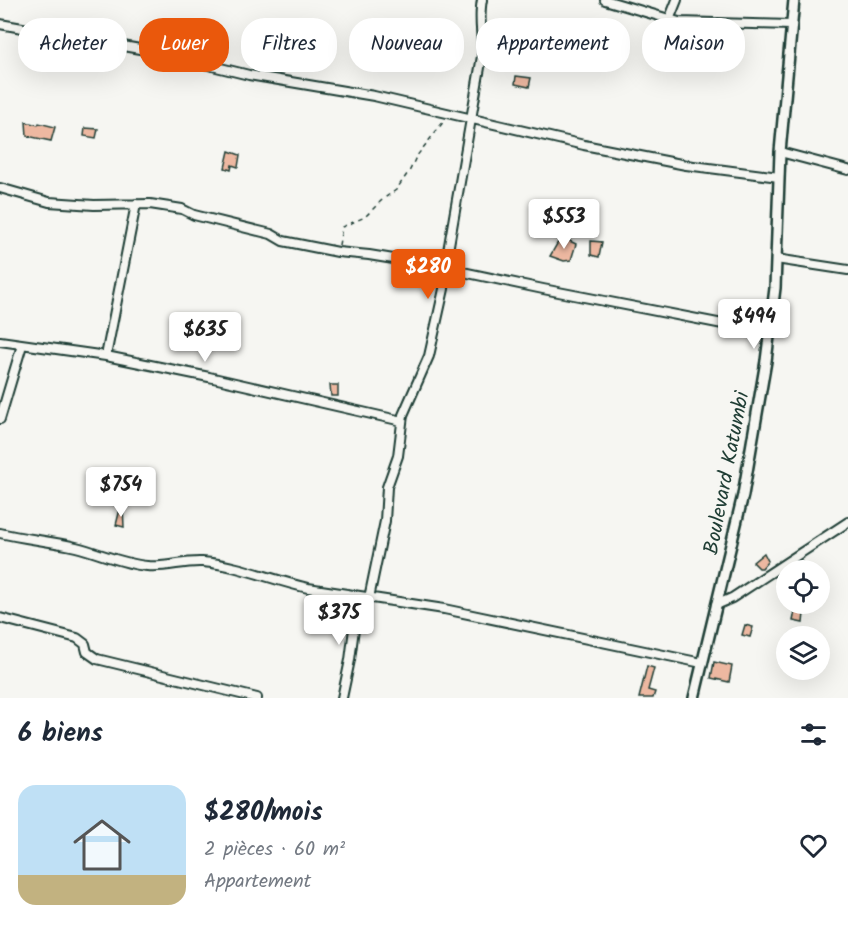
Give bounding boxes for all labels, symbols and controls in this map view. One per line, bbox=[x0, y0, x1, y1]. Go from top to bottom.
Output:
chip: Acheter bbox=[18, 18, 127, 72]
chip: Louer bbox=[139, 18, 229, 72]
chip: Filtres bbox=[241, 18, 337, 72]
chip: Nouveau bbox=[349, 18, 464, 72]
chip: Appartement bbox=[476, 18, 630, 72]
chip: Maison bbox=[642, 18, 745, 72]
pin: $553 bbox=[528, 199, 600, 250]
text: $553 bbox=[542, 202, 586, 234]
pin: $280 bbox=[392, 249, 464, 300]
text: $280 bbox=[405, 252, 451, 284]
pin: $494 bbox=[718, 299, 790, 350]
text: $494 bbox=[732, 302, 776, 334]
pin: $635 bbox=[169, 312, 241, 363]
text: $635 bbox=[183, 315, 227, 347]
street label: Boulevard Katumbi bbox=[695, 388, 760, 558]
pin: $754 bbox=[85, 467, 157, 518]
text: $754 bbox=[100, 470, 142, 502]
map controls bbox=[776, 560, 830, 680]
button: locate bbox=[776, 560, 830, 614]
pin: $375 bbox=[303, 595, 375, 646]
text: $375 bbox=[318, 598, 360, 630]
button: layers bbox=[776, 626, 830, 680]
text: 6 biens bbox=[18, 713, 103, 755]
icon: filters bbox=[797, 718, 830, 751]
text: $280/mois bbox=[204, 792, 323, 834]
icon: home bbox=[66, 809, 138, 881]
icon: heart bbox=[797, 829, 830, 862]
text: 2 pièces · 60 m² bbox=[204, 834, 345, 866]
text: Appartement bbox=[204, 866, 311, 898]

